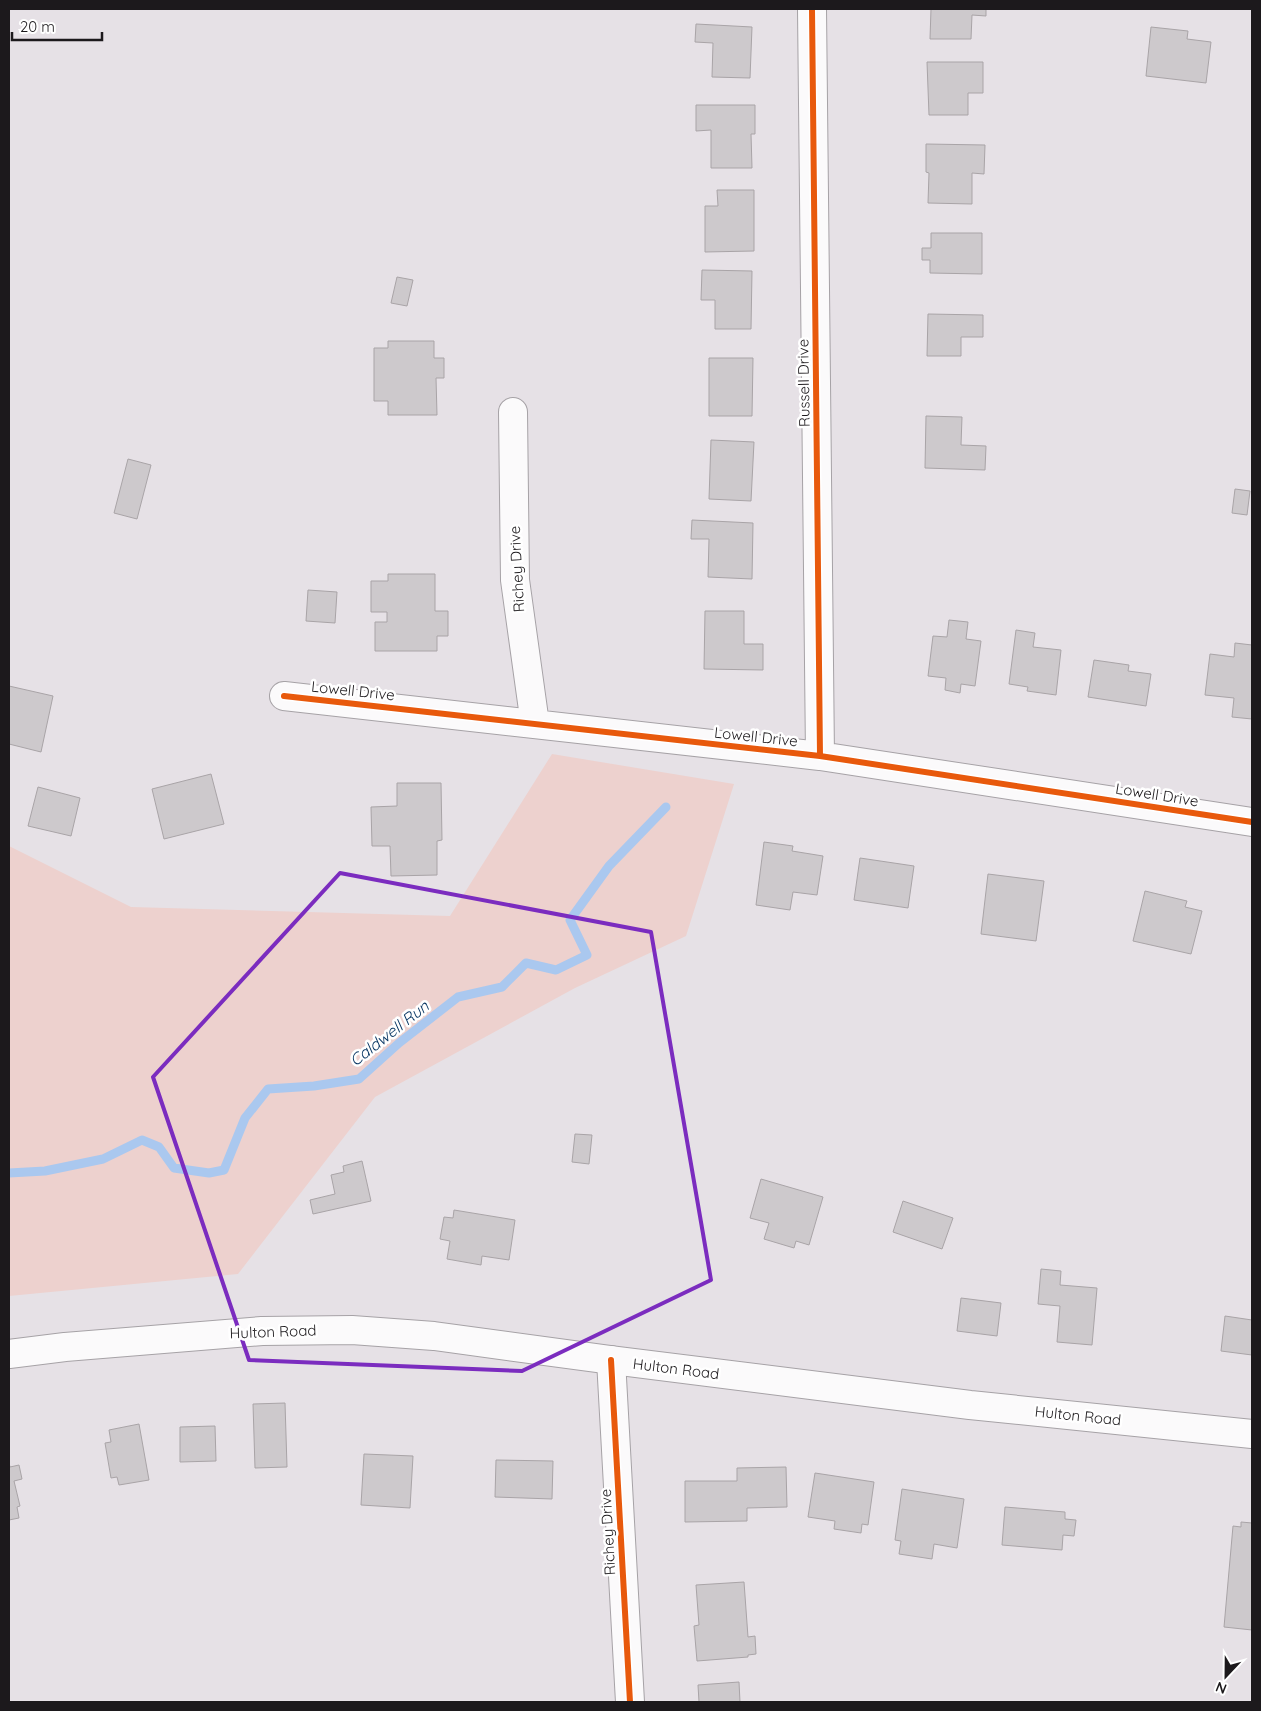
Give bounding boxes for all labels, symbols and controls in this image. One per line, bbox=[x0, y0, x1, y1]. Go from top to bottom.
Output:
scale bar bbox=[12, 10, 102, 42]
text: 20 m bbox=[20, 17, 55, 36]
street label: Russell Drive bbox=[793, 339, 814, 427]
street label: Richey Drive bbox=[505, 525, 528, 613]
street label: Lowell Drive bbox=[310, 677, 396, 704]
street label: Lowell Drive bbox=[713, 723, 799, 750]
street label: Lowell Drive bbox=[1114, 779, 1200, 810]
water label: Caldwell Run bbox=[345, 995, 433, 1070]
street label: Hulton Road bbox=[229, 1320, 317, 1343]
street label: Hulton Road bbox=[632, 1354, 720, 1383]
street label: Hulton Road bbox=[1034, 1402, 1122, 1429]
street label: Richey Drive bbox=[596, 1488, 619, 1576]
north arrow bbox=[1201, 1651, 1251, 1701]
text: N bbox=[1213, 1678, 1229, 1698]

